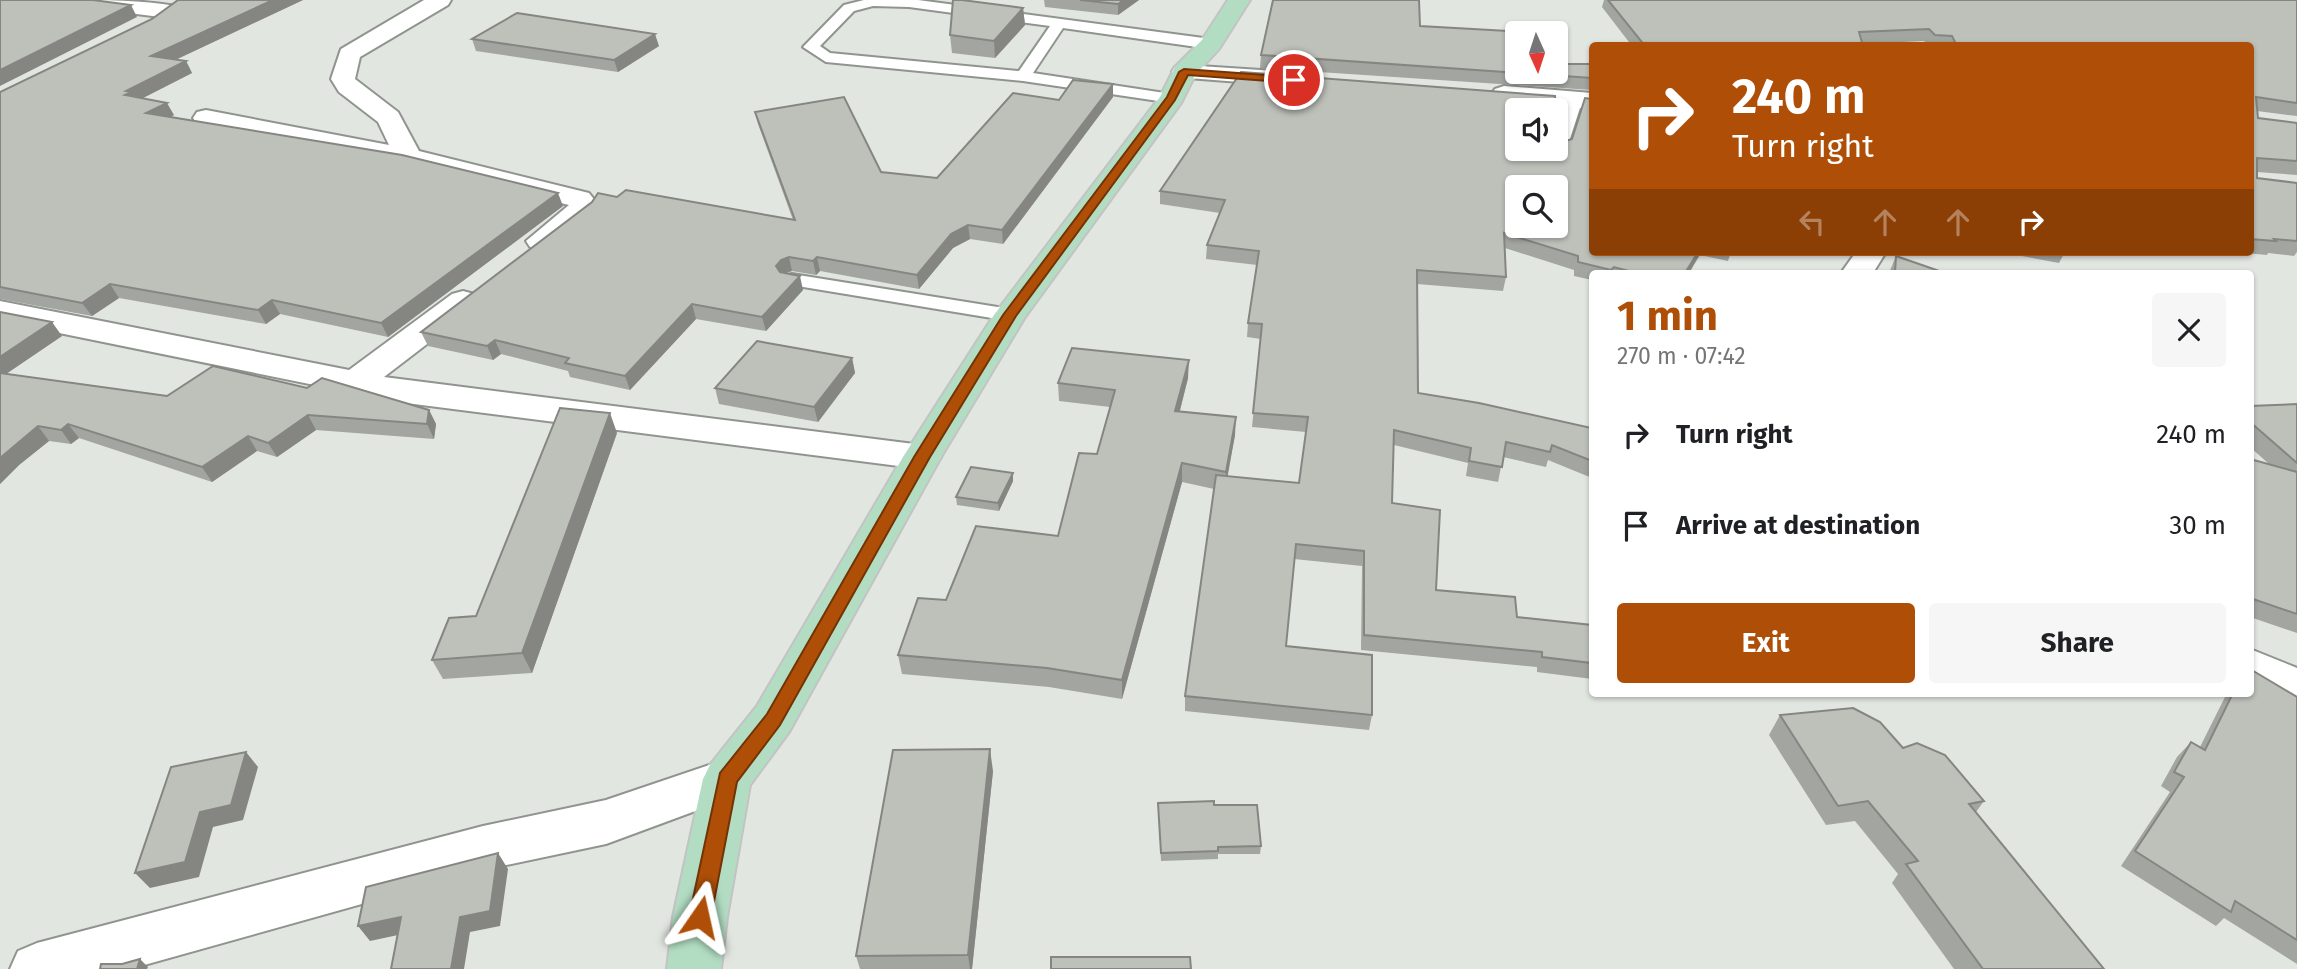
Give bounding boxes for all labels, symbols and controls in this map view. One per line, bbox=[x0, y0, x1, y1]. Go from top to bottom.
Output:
north arrow bbox=[1505, 21, 1568, 84]
map controls bbox=[1505, 21, 1568, 238]
pin bbox=[1264, 50, 1324, 110]
icon: arrive bbox=[1275, 61, 1313, 99]
text: 240 m bbox=[1732, 67, 1865, 126]
icon: right bbox=[1617, 70, 1708, 161]
button: sound bbox=[1505, 98, 1568, 161]
text: Turn right bbox=[1732, 127, 1874, 165]
button: search bbox=[1505, 175, 1568, 238]
icon: left bbox=[1793, 203, 1831, 241]
icon: ahead bbox=[1866, 203, 1904, 241]
icon: ahead bbox=[1939, 203, 1977, 241]
icon: right bbox=[2012, 203, 2050, 241]
text: 1 min bbox=[1617, 291, 1718, 341]
button: close bbox=[2152, 293, 2226, 367]
text: 270 m · 07:42 bbox=[1617, 342, 1746, 370]
icon: right bbox=[1617, 416, 1655, 454]
text: Turn right bbox=[1676, 419, 1793, 450]
text: 240 m bbox=[2156, 419, 2226, 450]
icon: arrive bbox=[1617, 507, 1655, 545]
text: Arrive at destination bbox=[1676, 510, 1920, 541]
text: 30 m bbox=[2169, 510, 2226, 541]
button: Exit bbox=[1617, 603, 1915, 683]
button: Share bbox=[1929, 603, 2226, 683]
position arrow bbox=[663, 880, 737, 954]

